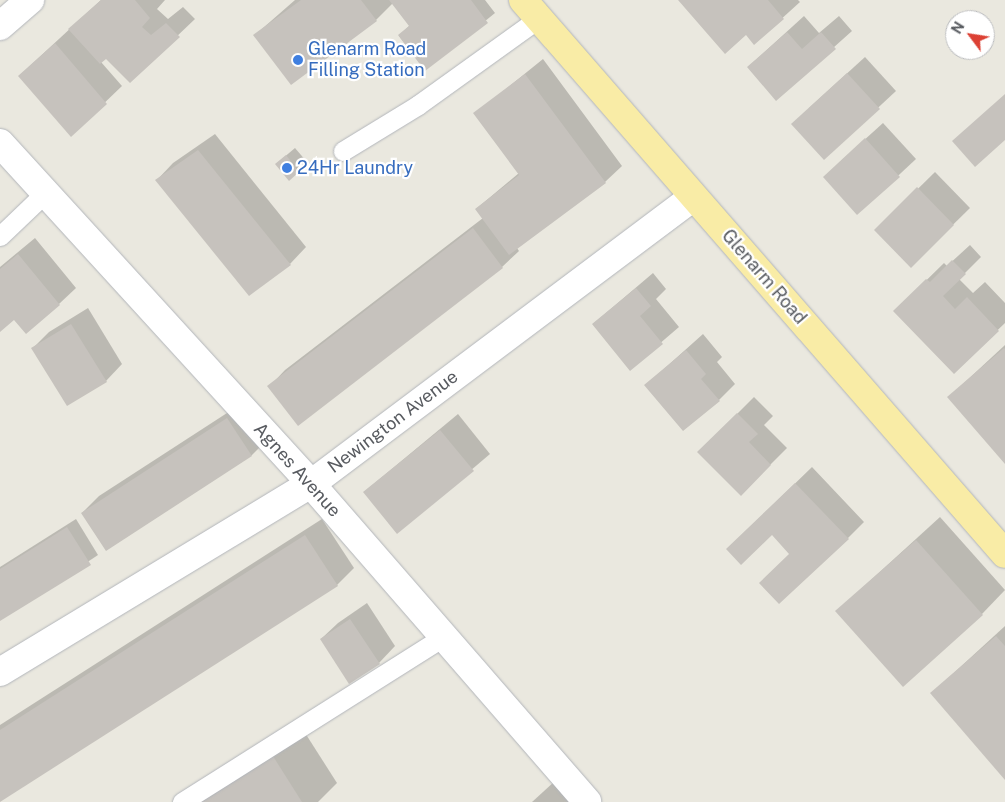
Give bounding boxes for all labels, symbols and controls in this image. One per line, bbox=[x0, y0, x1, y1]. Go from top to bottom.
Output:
north arrow bbox=[945, 10, 995, 60]
text: N bbox=[948, 19, 968, 37]
place label: Glenarm Road Filling Station bbox=[308, 39, 426, 82]
marker: Glenarm Road Filling Station bbox=[292, 54, 304, 66]
place label: 24Hr Laundry bbox=[297, 157, 413, 179]
marker: 24Hr Laundry bbox=[281, 162, 293, 174]
street label: Glenarm Road bbox=[717, 225, 811, 329]
street label: Newington Avenue bbox=[324, 366, 462, 478]
street label: Agnes Avenue bbox=[249, 418, 345, 522]

